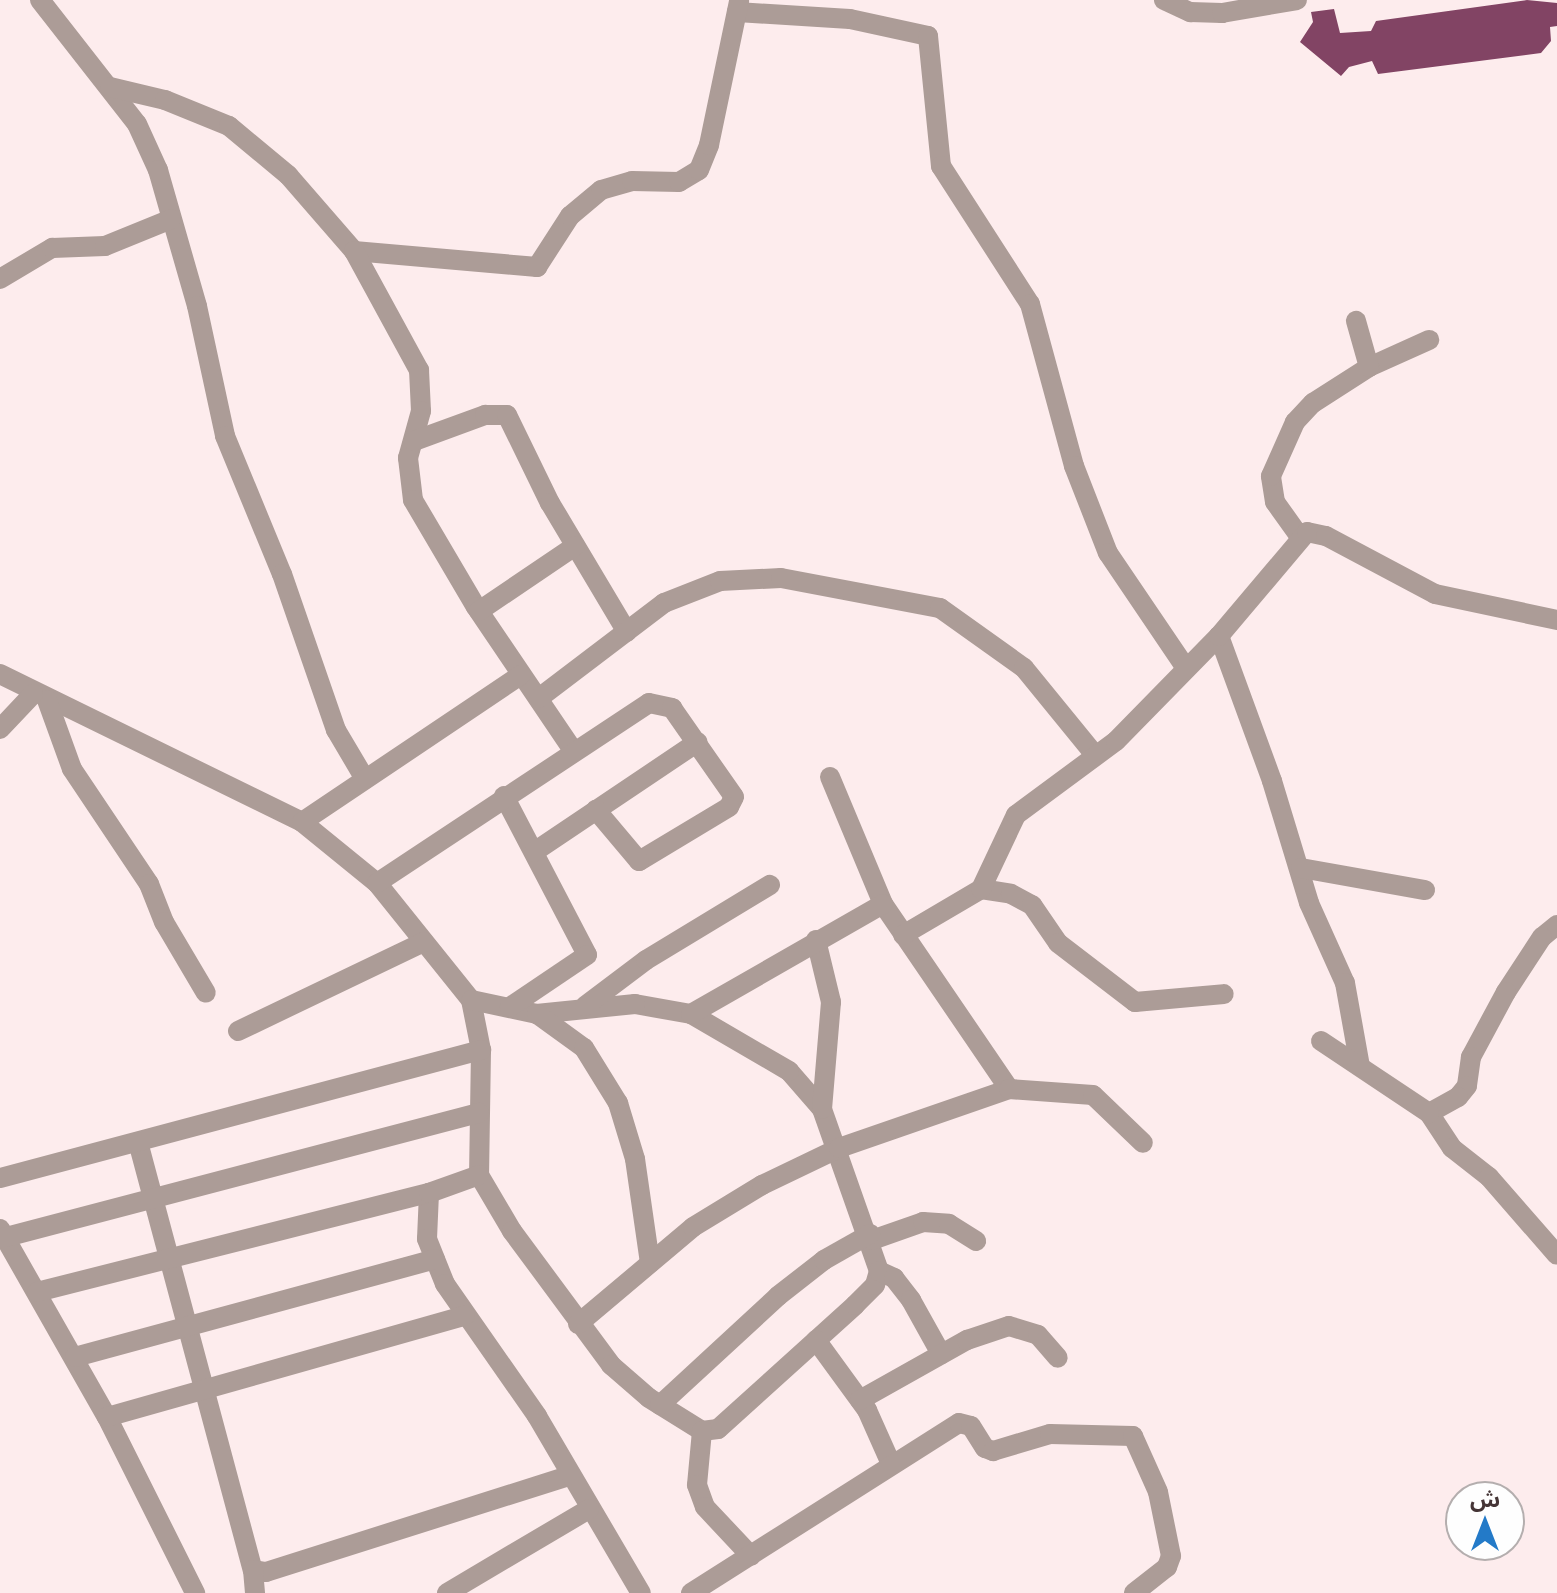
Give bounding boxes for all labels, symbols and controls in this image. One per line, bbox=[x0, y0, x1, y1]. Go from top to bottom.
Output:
north arrow bbox=[1445, 1481, 1525, 1561]
text: ش bbox=[1470, 1485, 1500, 1513]

